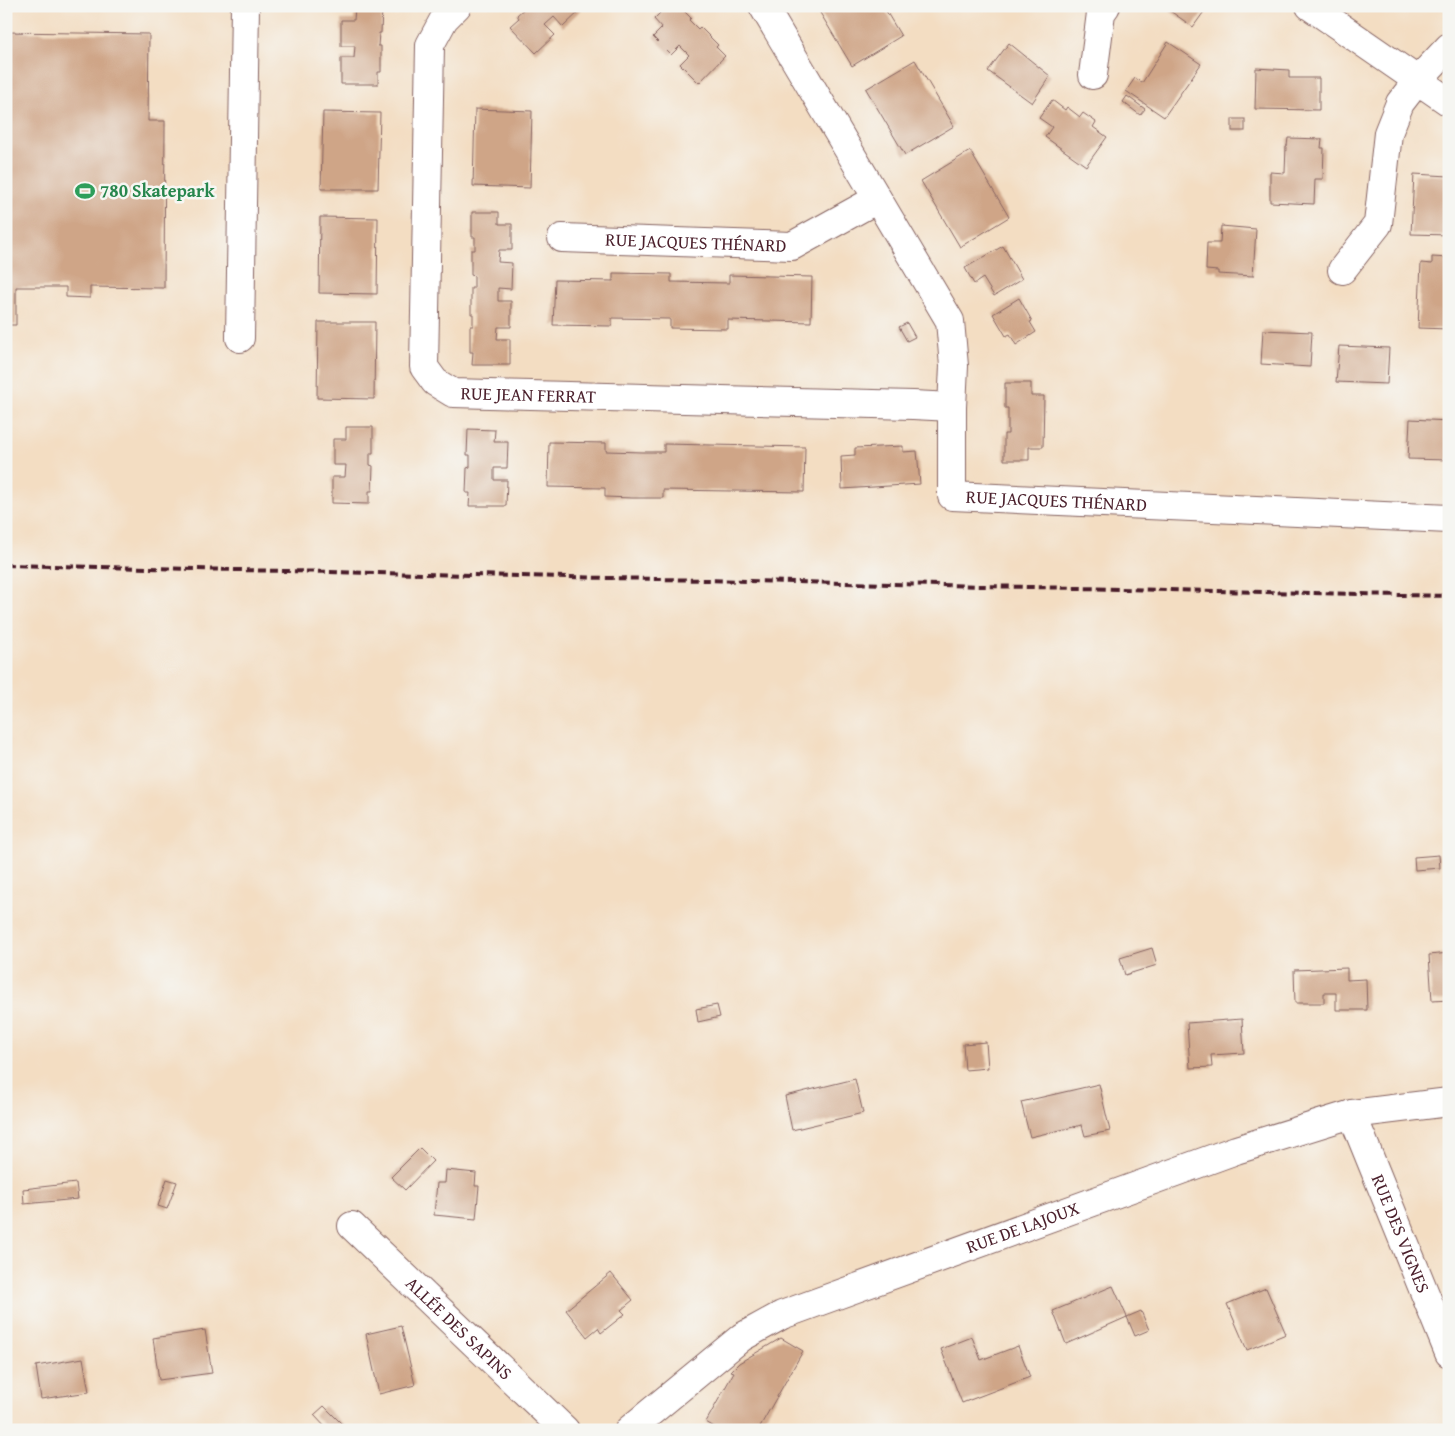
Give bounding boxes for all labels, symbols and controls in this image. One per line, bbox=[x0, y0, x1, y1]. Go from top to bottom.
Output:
place label: 780 Skatepark bbox=[100, 177, 215, 204]
sports icon: 780 Skatepark bbox=[74, 180, 96, 202]
street label: RUE JACQUES THÉNARD bbox=[605, 226, 787, 259]
street label: RUE JEAN FERRAT bbox=[460, 379, 596, 410]
street label: RUE JACQUES THÉNARD bbox=[965, 483, 1148, 518]
street label: RUE DES VIGNES bbox=[1365, 1170, 1437, 1297]
street label: RUE DE LAJOUX bbox=[962, 1194, 1083, 1260]
street label: ALLÉE DES SAPINS bbox=[400, 1270, 519, 1386]

